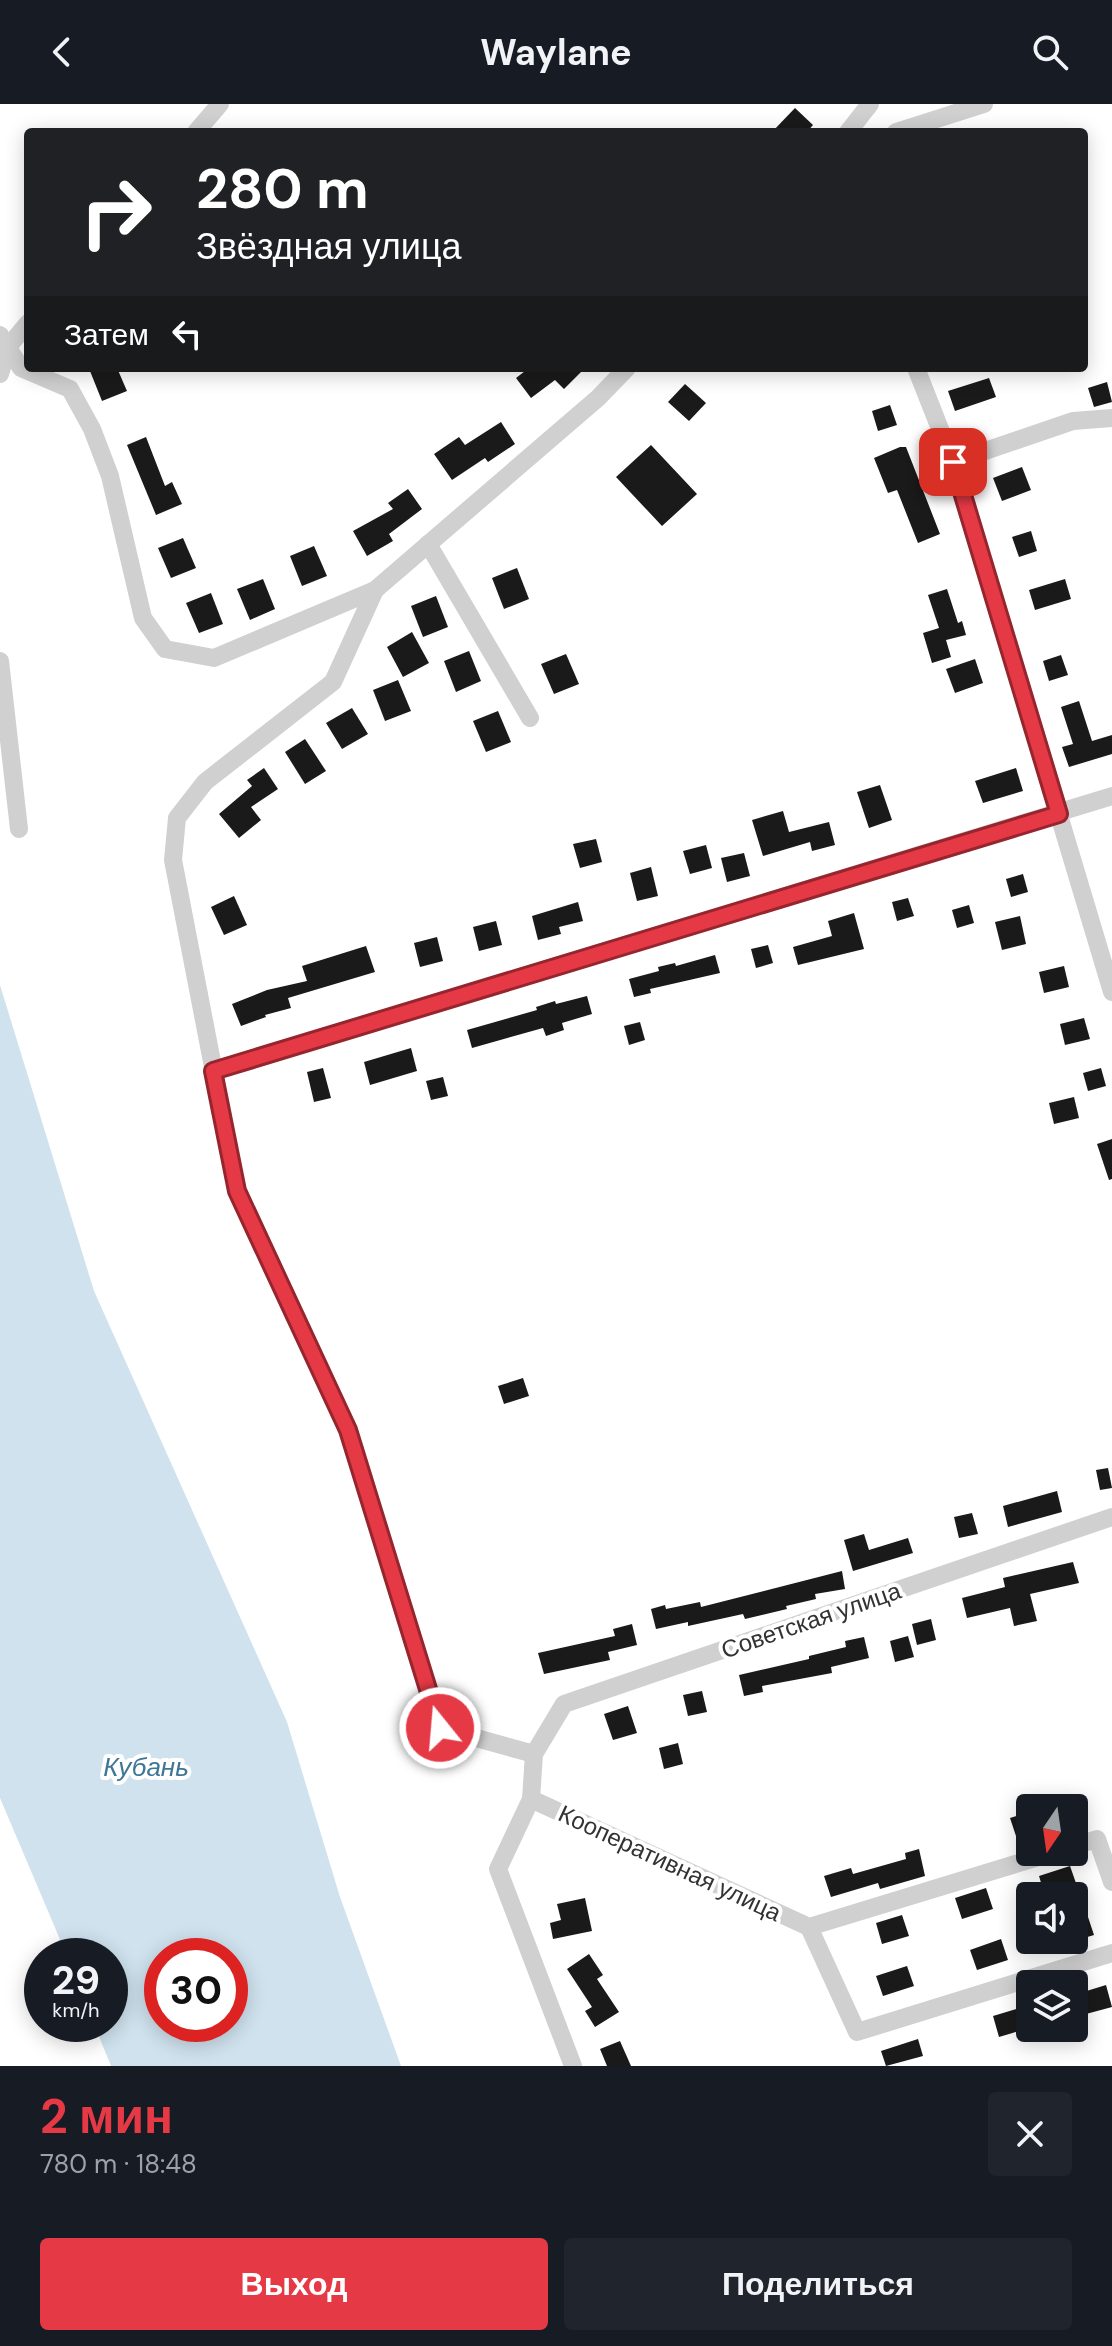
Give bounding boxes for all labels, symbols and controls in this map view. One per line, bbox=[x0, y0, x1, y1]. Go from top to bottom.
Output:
text: Waylane bbox=[480, 29, 632, 76]
icon: back bbox=[40, 30, 84, 74]
icon: search bbox=[1028, 30, 1072, 74]
text: 280 m bbox=[196, 152, 369, 225]
icon: right bbox=[64, 160, 168, 264]
text: Звёздная улица bbox=[196, 223, 462, 270]
icon: left bbox=[165, 312, 209, 356]
text: Затем bbox=[64, 315, 149, 354]
pin bbox=[919, 428, 987, 496]
icon: arrive bbox=[931, 440, 975, 484]
street label: Советская улица bbox=[717, 1575, 906, 1665]
position arrow bbox=[398, 1686, 482, 1770]
water label: Кубань bbox=[103, 1750, 189, 1784]
north arrow bbox=[1016, 1794, 1088, 1866]
map controls bbox=[1016, 1794, 1088, 2042]
street label: Кооперативная улица bbox=[554, 1798, 787, 1929]
button: sound bbox=[1016, 1882, 1088, 1954]
speed limit sign: 30 bbox=[144, 1938, 248, 2042]
text: 29 bbox=[52, 1954, 100, 2006]
button: layers bbox=[1016, 1970, 1088, 2042]
text: km/h bbox=[52, 1997, 100, 2023]
text: 2 мин bbox=[40, 2085, 173, 2148]
button: close bbox=[988, 2092, 1072, 2176]
text: 780 m · 18:48 bbox=[40, 2147, 197, 2181]
button: Выход bbox=[40, 2238, 548, 2330]
button: Поделиться bbox=[564, 2238, 1072, 2330]

